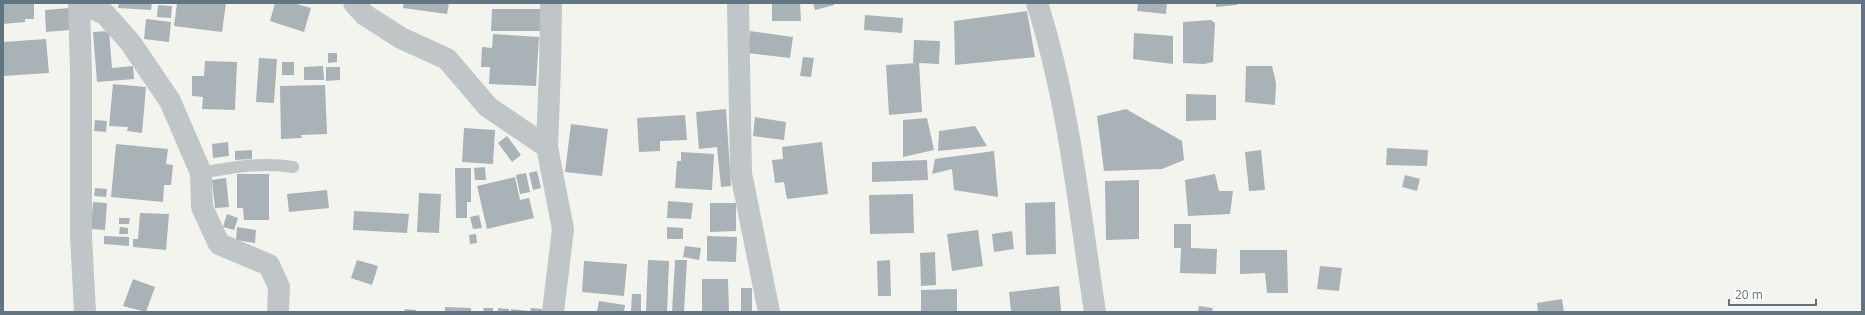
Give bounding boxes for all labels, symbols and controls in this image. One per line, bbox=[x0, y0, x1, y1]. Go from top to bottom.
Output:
scale bar bbox=[1729, 281, 1816, 307]
text: 20 m bbox=[1735, 286, 1763, 303]

